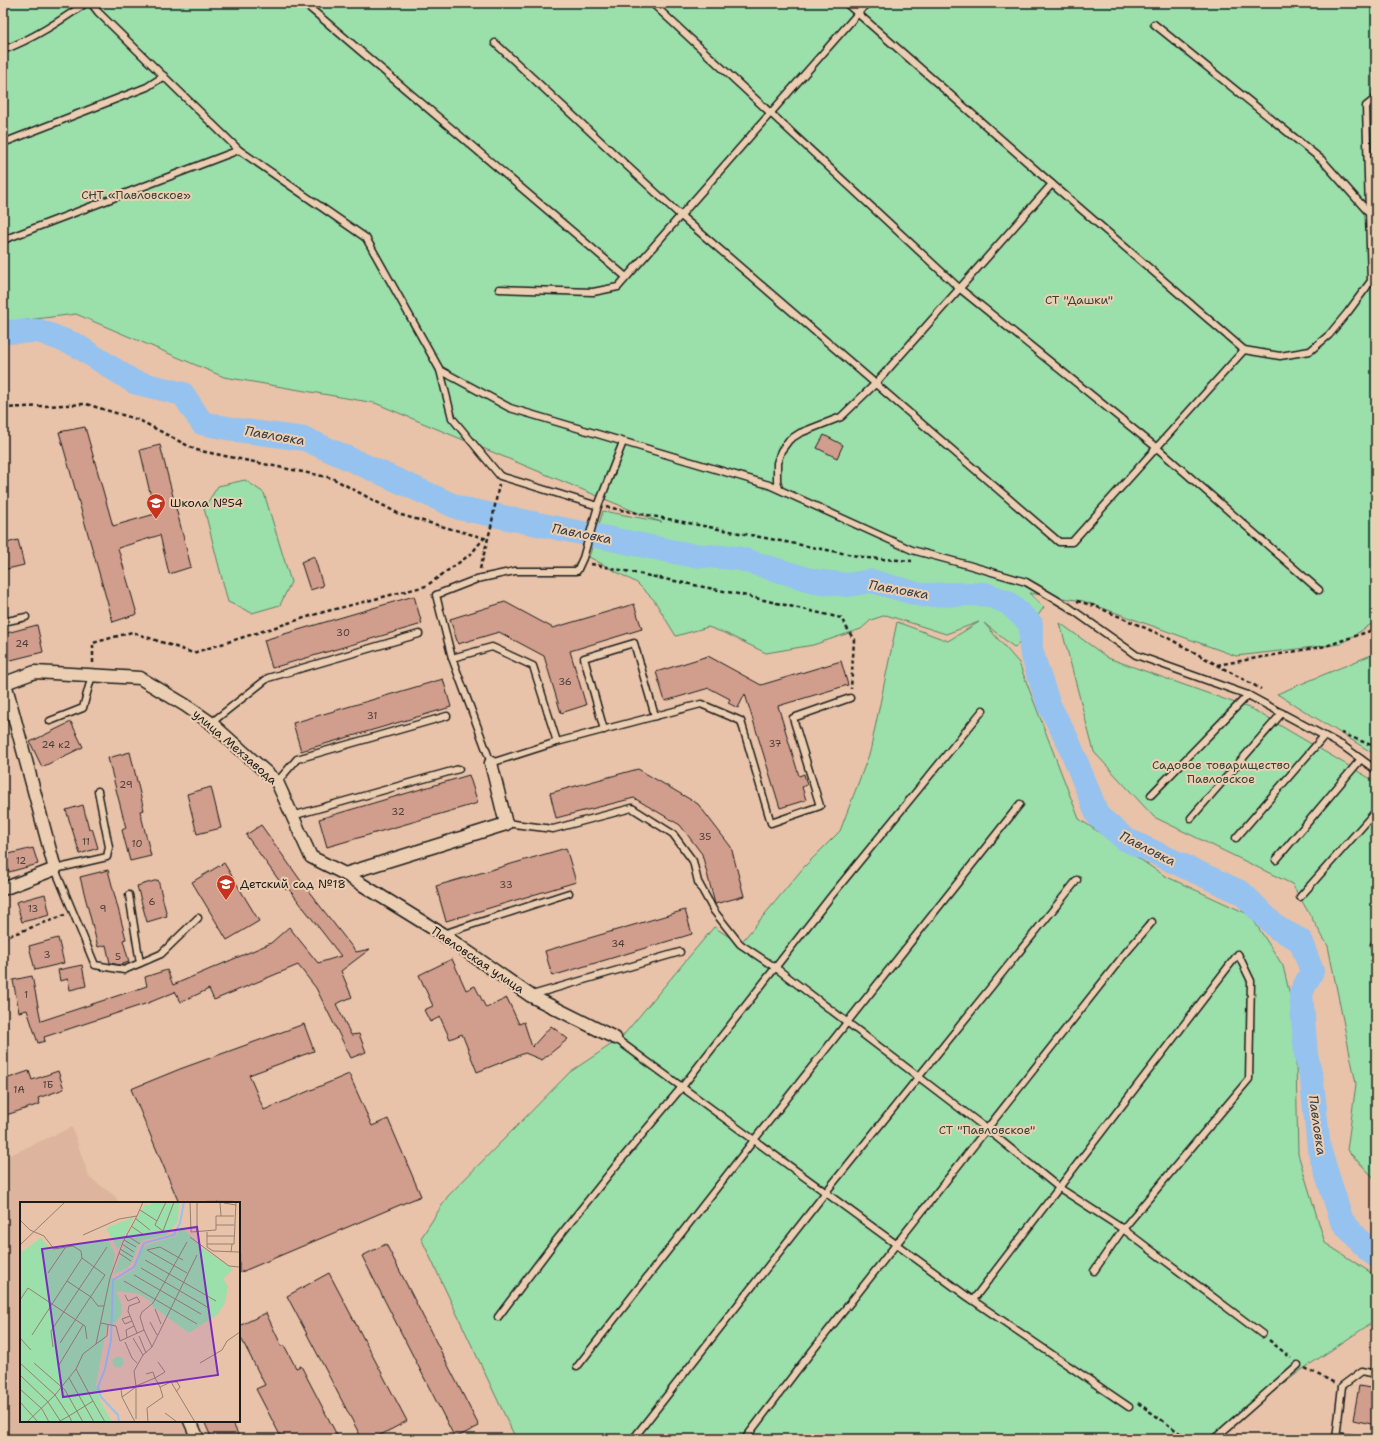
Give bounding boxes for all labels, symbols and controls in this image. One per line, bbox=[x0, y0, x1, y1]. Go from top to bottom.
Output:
park label: СНТ «Павловское» bbox=[81, 187, 191, 203]
park label: СТ "Дашки" bbox=[1045, 292, 1113, 308]
water label: Павловка bbox=[244, 422, 306, 449]
school or university icon: Школа №54 bbox=[145, 492, 167, 520]
place label: Школа №54 bbox=[170, 495, 243, 511]
water label: Павловка bbox=[551, 519, 613, 548]
water label: Павловка bbox=[868, 576, 930, 603]
house number: 30 bbox=[336, 626, 350, 639]
house number: 24 bbox=[15, 637, 29, 650]
house number: 36 bbox=[558, 675, 572, 688]
street label: улица Мехзавода bbox=[189, 706, 281, 788]
house number: 31 bbox=[367, 709, 377, 722]
house number: 37 bbox=[768, 737, 782, 750]
house number: 24 к2 bbox=[42, 738, 70, 751]
park label: Садовое товарищество Павловское bbox=[1152, 757, 1290, 787]
house number: 29 bbox=[119, 778, 133, 791]
house number: 32 bbox=[391, 805, 405, 818]
water label: Павловка bbox=[1117, 827, 1179, 870]
house number: 35 bbox=[699, 830, 711, 843]
house number: 11 bbox=[82, 835, 90, 848]
house number: 10 bbox=[132, 837, 142, 850]
house number: 12 bbox=[16, 854, 26, 867]
school or university icon: Детский сад №18 bbox=[215, 873, 237, 901]
place label: Детский сад №18 bbox=[240, 876, 346, 892]
house number: 33 bbox=[499, 878, 513, 891]
house number: 6 bbox=[149, 895, 156, 908]
house number: 13 bbox=[28, 902, 38, 915]
house number: 9 bbox=[100, 902, 107, 915]
street label: Павловская улица bbox=[429, 923, 528, 997]
house number: 34 bbox=[611, 937, 625, 950]
house number: 3 bbox=[44, 948, 51, 961]
house number: 5 bbox=[115, 950, 121, 963]
house number: 1 bbox=[24, 988, 28, 1001]
house number: 1Б bbox=[43, 1078, 53, 1091]
house number: 1А bbox=[13, 1083, 25, 1096]
water label: Павловка bbox=[1305, 1094, 1330, 1156]
park label: СТ "Павловское" bbox=[939, 1122, 1035, 1138]
inset map bbox=[20, 1202, 240, 1422]

